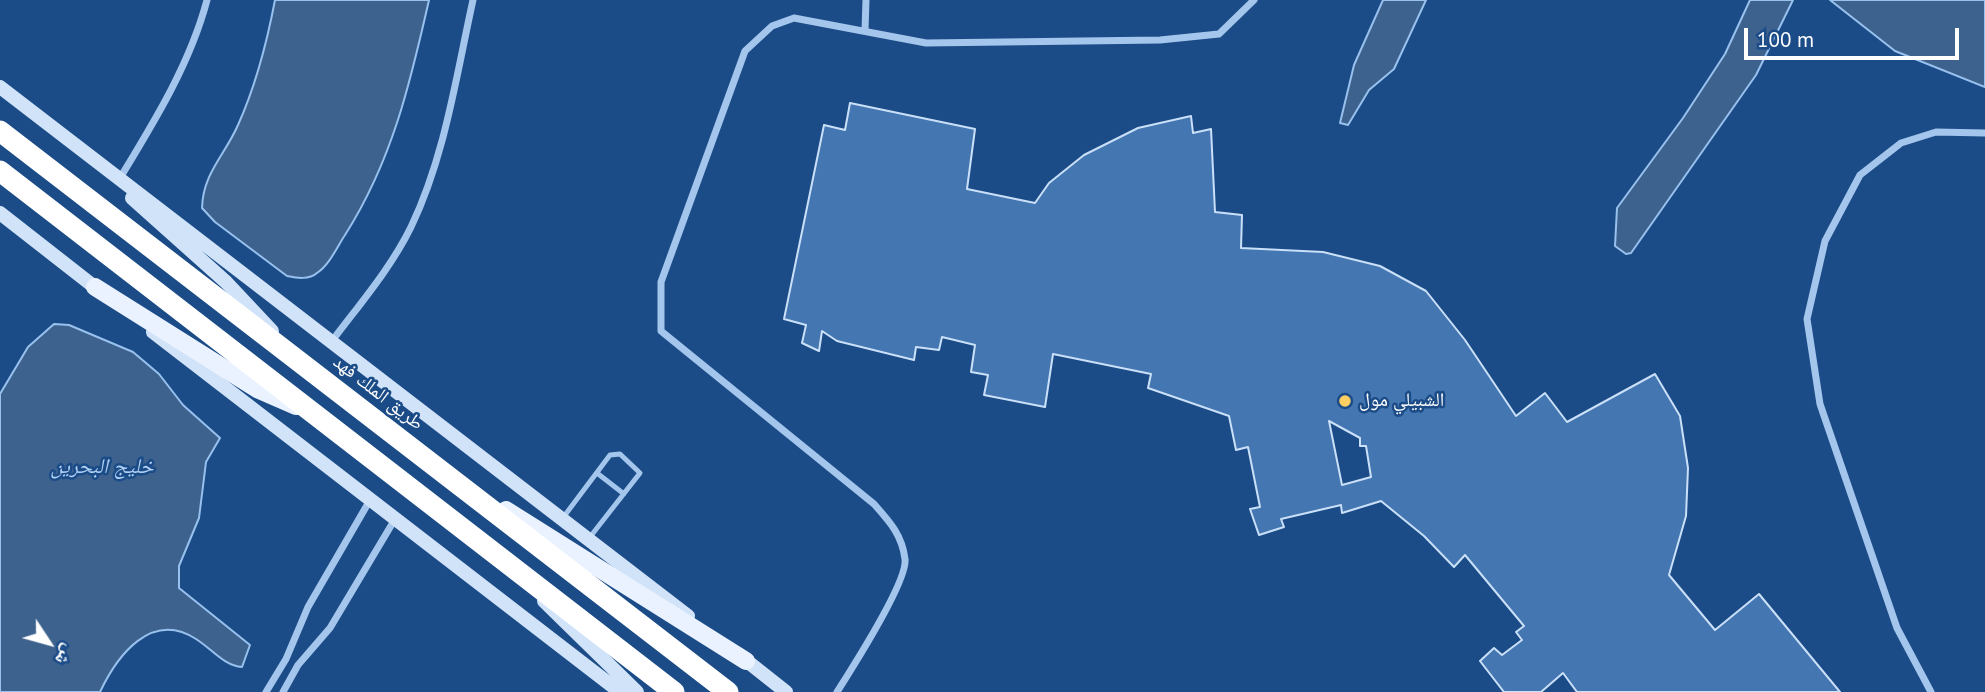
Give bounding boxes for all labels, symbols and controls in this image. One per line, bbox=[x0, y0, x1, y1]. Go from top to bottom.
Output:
scale bar bbox=[1747, 14, 1962, 58]
text: 100 m bbox=[1757, 26, 1814, 53]
street label: طريق الملك فهد bbox=[328, 351, 428, 435]
place label: الشبيلي مول bbox=[1359, 390, 1444, 412]
marker: الشبيلي مول bbox=[1337, 393, 1353, 409]
water label: خليج البحرين bbox=[50, 454, 154, 480]
north arrow bbox=[14, 608, 84, 678]
text: ش bbox=[50, 640, 82, 671]

